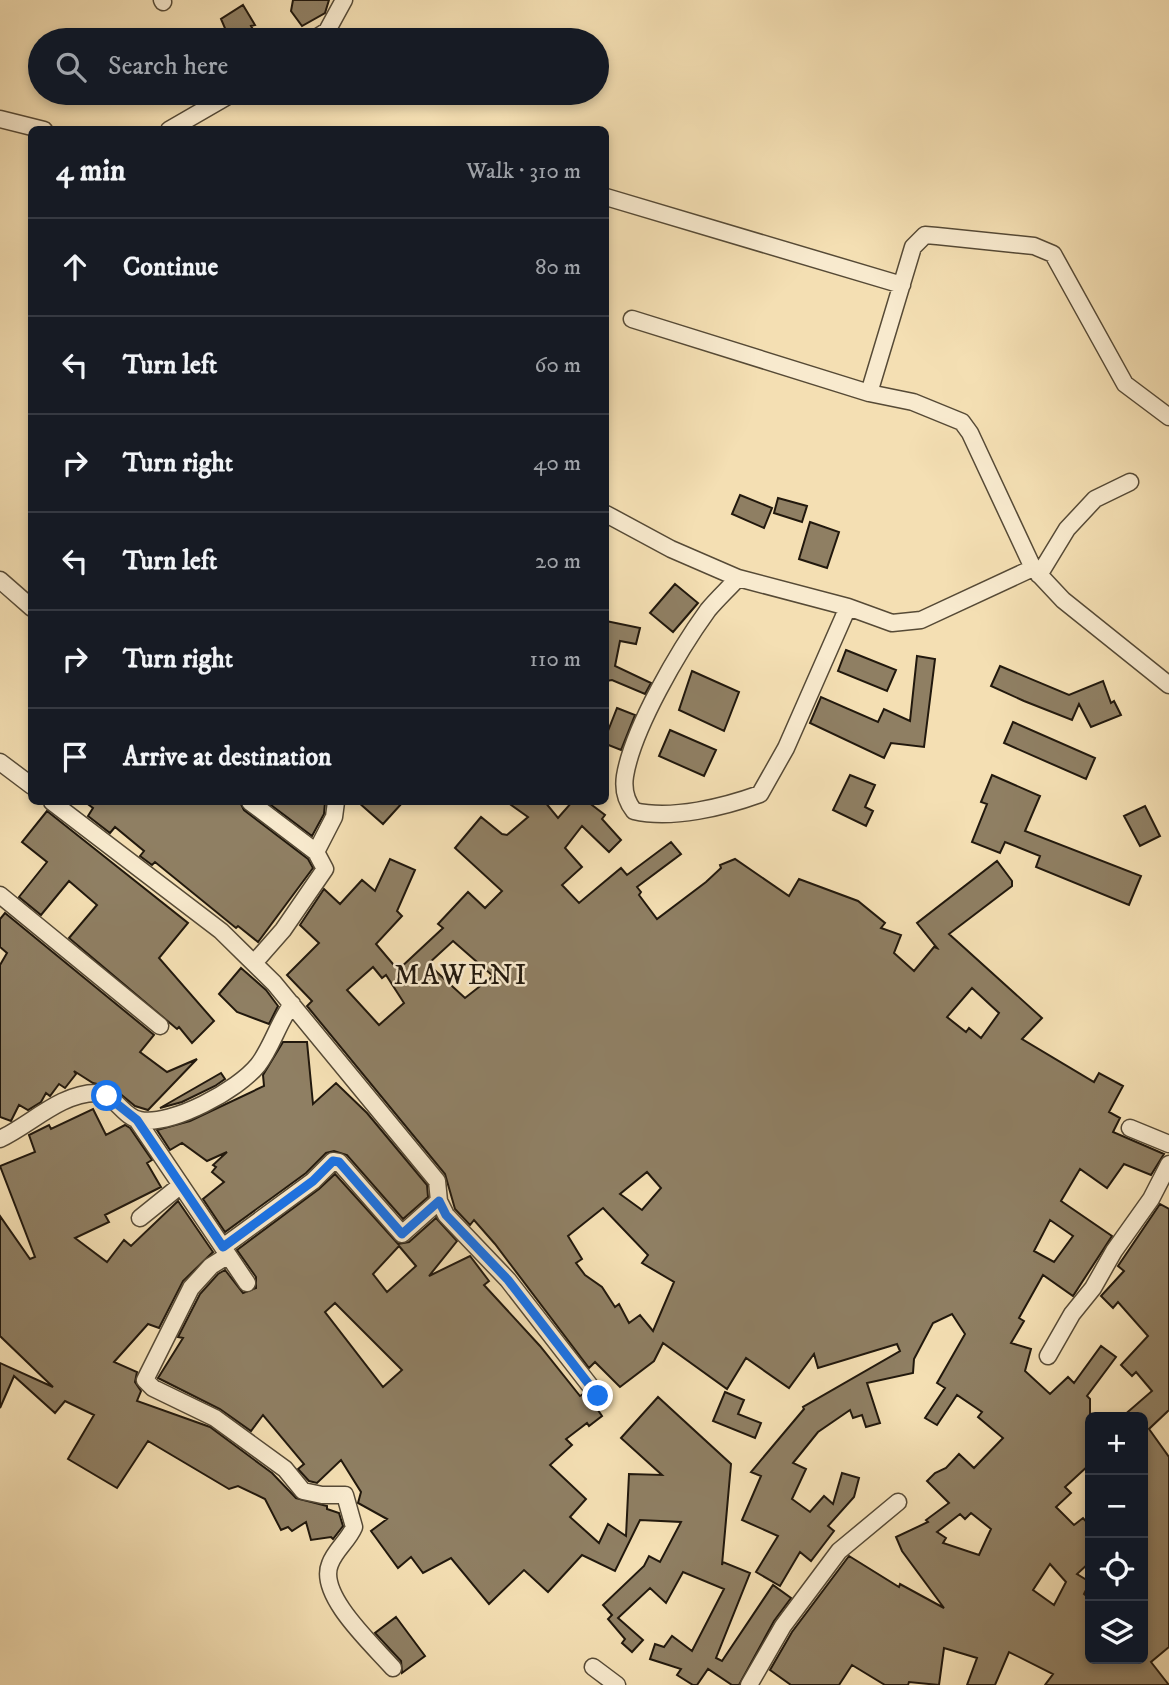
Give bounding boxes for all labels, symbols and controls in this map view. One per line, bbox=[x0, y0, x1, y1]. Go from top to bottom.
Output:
search box bbox=[28, 28, 609, 105]
icon: search bbox=[52, 48, 90, 86]
text: Search here bbox=[108, 50, 228, 83]
text: 4 min bbox=[56, 153, 126, 190]
text: Walk · 310 m bbox=[466, 157, 581, 186]
icon: ahead bbox=[56, 248, 94, 286]
text: Continue bbox=[123, 251, 218, 284]
text: 80 m bbox=[535, 253, 581, 282]
icon: left bbox=[56, 346, 94, 384]
text: Turn left bbox=[123, 349, 217, 382]
text: 60 m bbox=[534, 351, 581, 380]
icon: right bbox=[56, 444, 94, 482]
text: Turn right bbox=[123, 447, 233, 480]
text: 40 m bbox=[533, 449, 581, 478]
icon: left bbox=[56, 542, 94, 580]
text: Turn left bbox=[123, 545, 217, 578]
text: 20 m bbox=[535, 547, 581, 576]
icon: right bbox=[56, 640, 94, 678]
text: Turn right bbox=[123, 643, 233, 676]
text: 110 m bbox=[530, 645, 581, 674]
icon: arrive bbox=[56, 738, 94, 776]
text: Arrive at destination bbox=[123, 741, 332, 774]
district label: MAWENI bbox=[394, 958, 528, 993]
route start bbox=[91, 1080, 122, 1111]
route end bbox=[582, 1380, 613, 1411]
map controls bbox=[1085, 1412, 1148, 1664]
button: + bbox=[1085, 1412, 1148, 1475]
button: − bbox=[1085, 1475, 1148, 1538]
button: locate bbox=[1085, 1538, 1148, 1601]
button: layers bbox=[1085, 1601, 1148, 1664]

